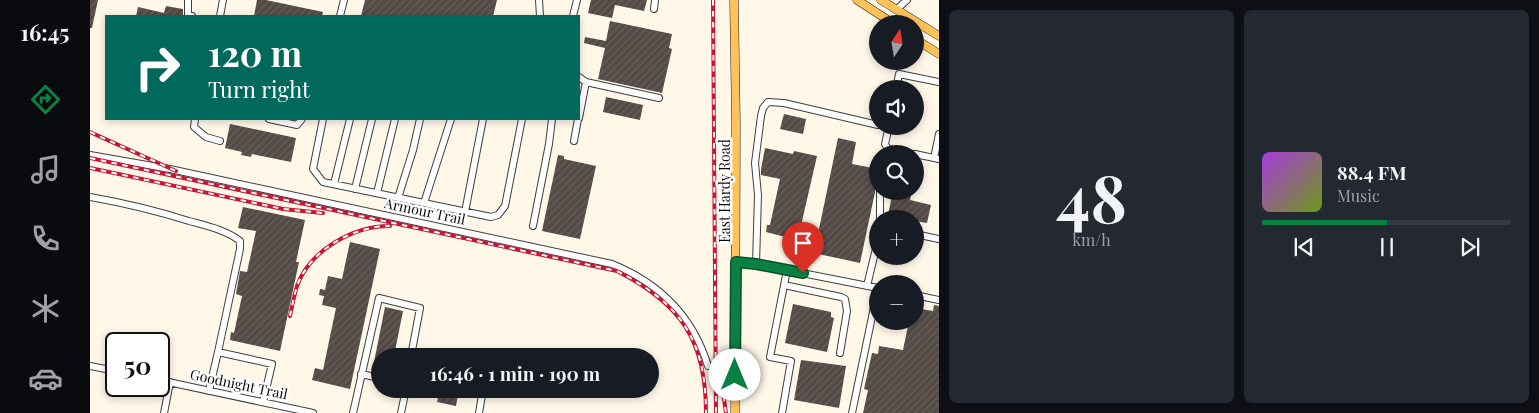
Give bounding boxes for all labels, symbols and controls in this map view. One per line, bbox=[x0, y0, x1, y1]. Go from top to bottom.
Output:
north arrow bbox=[869, 15, 924, 70]
map controls bbox=[869, 15, 924, 330]
text: 16:45 bbox=[21, 17, 69, 47]
text: 120 m bbox=[208, 29, 302, 76]
icon: right bbox=[125, 35, 190, 100]
text: Turn right bbox=[208, 74, 310, 104]
button: sound bbox=[869, 80, 924, 135]
icon: directions bbox=[28, 82, 63, 117]
street label: East Hardy Road bbox=[715, 139, 734, 243]
button: search bbox=[869, 145, 924, 200]
icon: music bbox=[28, 152, 63, 187]
text: 48 bbox=[1056, 153, 1127, 239]
text: 88.4 FM bbox=[1337, 159, 1407, 185]
text: Music bbox=[1337, 185, 1380, 206]
street label: Armour Trail bbox=[382, 193, 467, 229]
button: + bbox=[869, 210, 924, 265]
icon: phone bbox=[28, 221, 63, 256]
pin bbox=[782, 222, 824, 273]
icon: arrive bbox=[789, 229, 817, 257]
text: km/h bbox=[1072, 229, 1111, 250]
icon: previous bbox=[1290, 233, 1318, 261]
icon: pause bbox=[1373, 233, 1401, 261]
icon: next bbox=[1456, 233, 1484, 261]
button: − bbox=[869, 275, 924, 330]
icon: climate bbox=[28, 291, 63, 326]
speed limit sign: 50 bbox=[105, 332, 170, 397]
position arrow bbox=[708, 348, 760, 400]
text: 16:46 · 1 min · 190 m bbox=[430, 360, 600, 386]
icon: car bbox=[28, 361, 63, 396]
street label: Goodnight Trail bbox=[188, 364, 290, 404]

